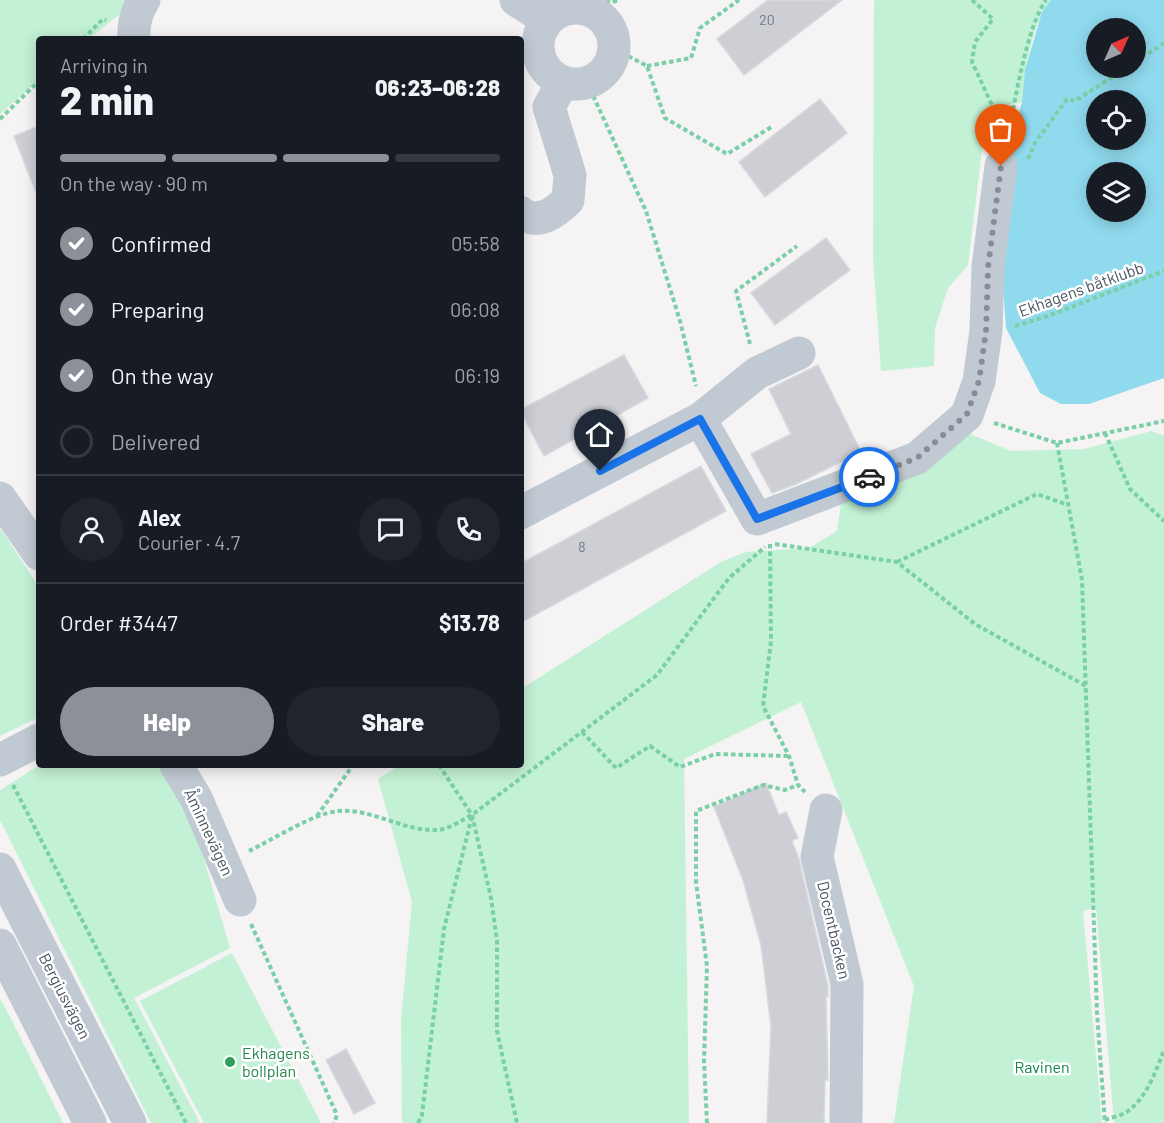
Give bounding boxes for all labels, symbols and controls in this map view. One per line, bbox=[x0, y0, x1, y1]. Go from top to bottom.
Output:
house number: 20 bbox=[759, 11, 775, 28]
north arrow bbox=[1086, 18, 1146, 78]
map controls bbox=[1086, 18, 1146, 222]
text: Arriving in bbox=[60, 53, 148, 77]
text: 06:23–06:28 bbox=[375, 74, 500, 100]
text: 2 min bbox=[60, 76, 154, 123]
button: locate bbox=[1086, 90, 1146, 150]
pin bbox=[975, 104, 1026, 166]
icon: bag bbox=[984, 113, 1017, 146]
button: layers bbox=[1086, 162, 1146, 222]
text: On the way · 90 m bbox=[60, 171, 208, 195]
icon: check bbox=[60, 227, 93, 260]
text: Confirmed bbox=[111, 230, 211, 256]
text: 05:58 bbox=[451, 231, 500, 255]
street label: Ekhagens båtklubb bbox=[1016, 257, 1146, 320]
icon: check bbox=[60, 293, 93, 326]
text: Preparing bbox=[111, 296, 204, 322]
text: 06:08 bbox=[450, 297, 500, 321]
icon: check bbox=[60, 359, 93, 392]
text: On the way bbox=[111, 362, 214, 388]
text: 06:19 bbox=[454, 363, 500, 387]
pin bbox=[574, 409, 625, 471]
icon: home bbox=[583, 418, 616, 451]
text: Delivered bbox=[111, 428, 200, 454]
courier bbox=[839, 447, 899, 507]
icon: car bbox=[853, 461, 886, 494]
button: person bbox=[60, 498, 123, 561]
button: chat bbox=[359, 498, 422, 561]
button: phone bbox=[437, 498, 500, 561]
text: Alex bbox=[138, 504, 181, 530]
text: Courier · 4.7 bbox=[138, 530, 240, 554]
house number: 8 bbox=[578, 538, 586, 555]
text: Order #3447 bbox=[60, 609, 178, 635]
text: $13.78 bbox=[439, 609, 500, 635]
button: Help bbox=[60, 687, 274, 756]
button: Share bbox=[286, 687, 500, 756]
street label: Åminnevägen bbox=[181, 785, 238, 878]
street label: Docentbacken bbox=[814, 879, 855, 981]
street label: Bergiusvägen bbox=[36, 950, 95, 1042]
place label: Ekhagens bollplan bbox=[242, 1043, 310, 1080]
marker: Ekhagens bollplan bbox=[223, 1055, 237, 1069]
park label: Ravinen bbox=[1014, 1057, 1070, 1076]

